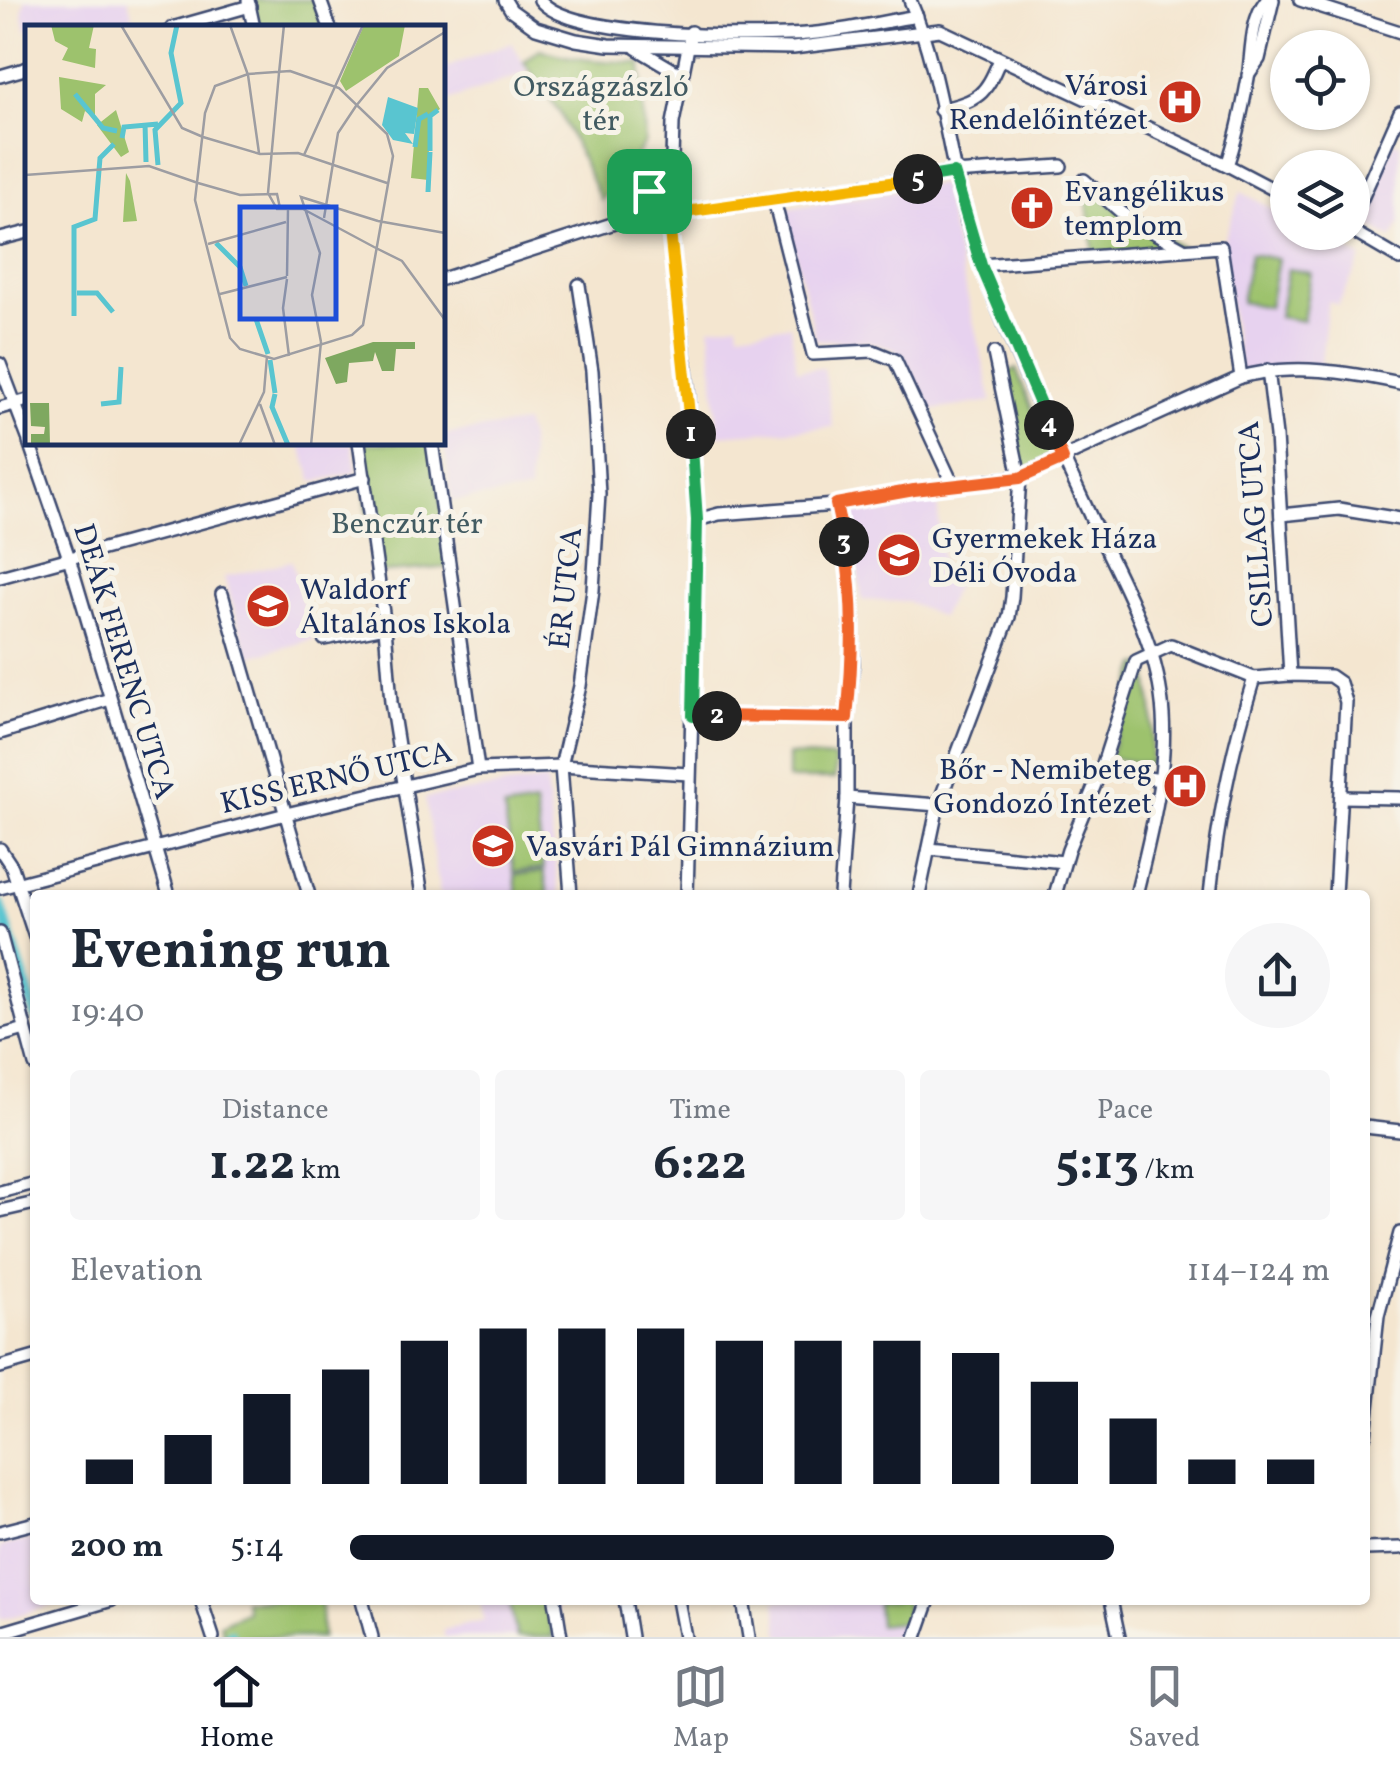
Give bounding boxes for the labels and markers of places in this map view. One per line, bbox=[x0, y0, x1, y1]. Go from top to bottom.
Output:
place label: Városi Rendelőintézet bbox=[949, 66, 1148, 142]
hospital icon: Városi Rendelőintézet bbox=[1157, 79, 1203, 125]
pin bbox=[607, 149, 692, 234]
pin: 5 bbox=[893, 154, 943, 204]
place label: Evangélikus templom bbox=[1064, 172, 1224, 248]
church icon: Evangélikus templom bbox=[1009, 185, 1055, 231]
pin: 4 bbox=[1024, 400, 1074, 450]
pin: 1 bbox=[666, 409, 716, 459]
pin: 3 bbox=[819, 517, 869, 567]
place label: Gyermekek Háza Déli Óvoda bbox=[932, 519, 1157, 595]
school or university icon: Gyermekek Háza Déli Óvoda bbox=[876, 532, 922, 578]
place label: Waldorf Általános Iskola bbox=[300, 570, 511, 646]
school or university icon: Waldorf Általános Iskola bbox=[245, 583, 291, 629]
pin: 2 bbox=[692, 691, 742, 741]
place label: Bőr - Nemibeteg Gondozó Intézet bbox=[934, 750, 1152, 826]
hospital icon: Bőr - Nemibeteg Gondozó Intézet bbox=[1162, 763, 1208, 809]
school or university icon: Vasvári Pál Gimnázium bbox=[470, 823, 516, 869]
place label: Vasvári Pál Gimnázium bbox=[526, 827, 835, 869]

